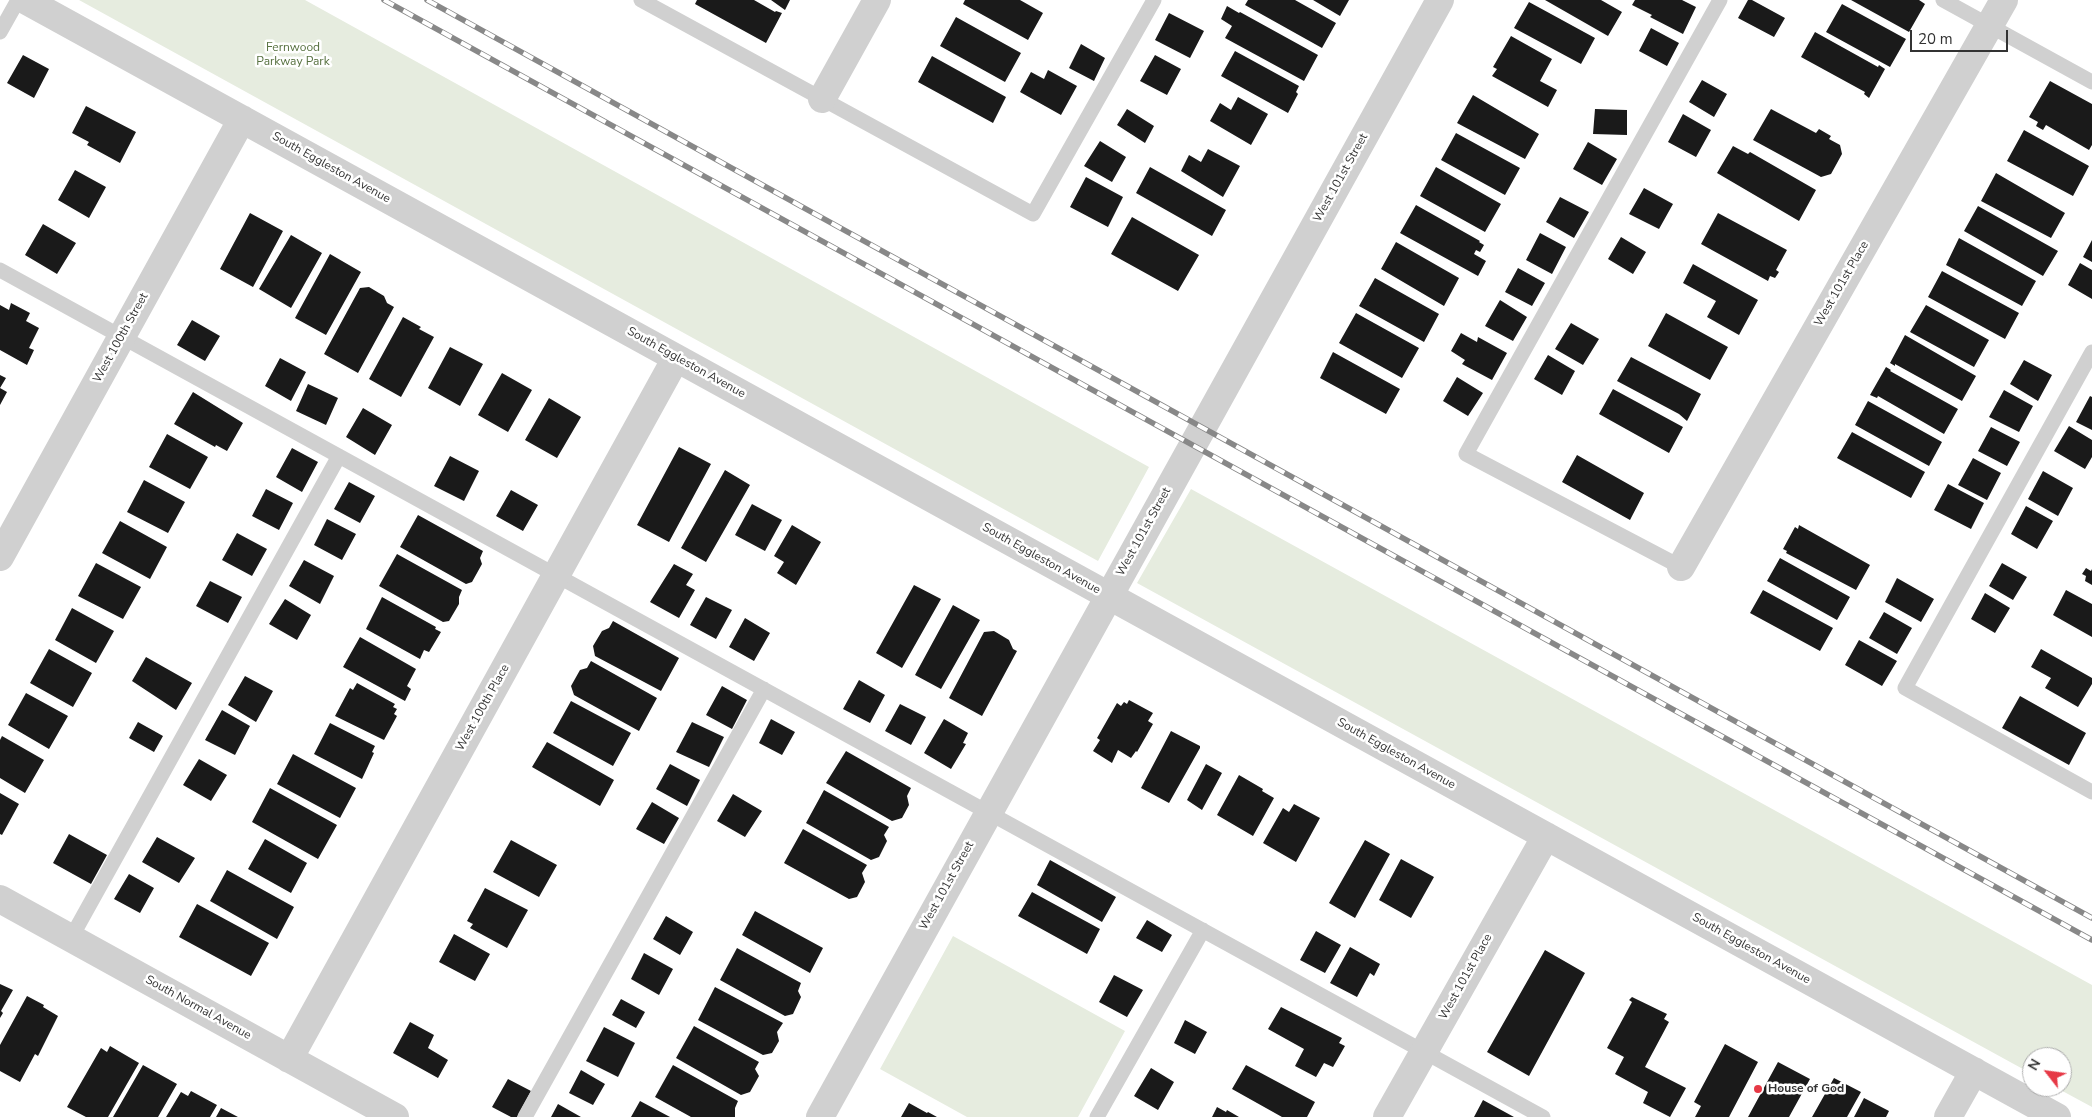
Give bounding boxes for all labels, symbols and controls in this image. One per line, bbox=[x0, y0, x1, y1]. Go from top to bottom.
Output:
scale bar bbox=[1912, 20, 2010, 52]
text: 20 m bbox=[1918, 29, 1953, 49]
park label: Fernwood Parkway Park bbox=[256, 41, 330, 69]
street label: South Eggleston Avenue bbox=[269, 129, 393, 207]
street label: West 101st Street bbox=[1311, 131, 1371, 225]
street label: West 101st Place bbox=[1812, 239, 1872, 329]
street label: West 100th Street bbox=[90, 291, 152, 385]
street label: South Eggleston Avenue bbox=[624, 324, 748, 402]
street label: West 101st Street bbox=[1114, 485, 1174, 579]
street label: South Eggleston Avenue bbox=[979, 520, 1103, 598]
street label: West 100th Place bbox=[453, 662, 513, 754]
street label: South Eggleston Avenue bbox=[1334, 715, 1458, 793]
street label: West 101st Street bbox=[917, 839, 977, 933]
street label: South Eggleston Avenue bbox=[1689, 910, 1813, 988]
street label: West 101st Place bbox=[1436, 932, 1496, 1022]
street label: South Normal Avenue bbox=[143, 973, 253, 1043]
north arrow bbox=[2022, 1047, 2072, 1097]
text: N bbox=[2024, 1055, 2045, 1074]
place label: House of God bbox=[1768, 1082, 1844, 1096]
marker: House of God bbox=[1752, 1083, 1764, 1095]

